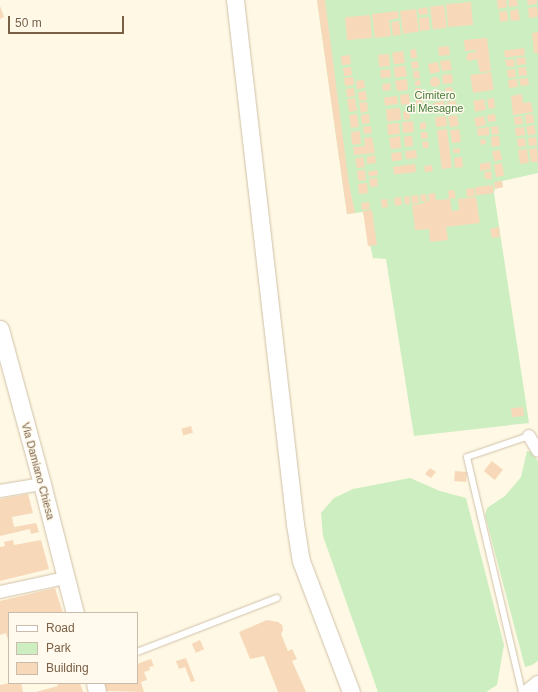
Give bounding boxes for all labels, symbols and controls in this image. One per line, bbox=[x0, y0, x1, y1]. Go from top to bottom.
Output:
scale bar bbox=[10, 8, 126, 34]
text: 50 m bbox=[15, 16, 42, 30]
park label: Cimitero di Mesagne bbox=[407, 89, 463, 115]
street label: Via Damiano Chiesa bbox=[19, 421, 57, 521]
legend bbox=[8, 612, 138, 684]
text: Road bbox=[46, 621, 75, 635]
text: Park bbox=[46, 641, 71, 655]
text: Building bbox=[46, 661, 89, 675]

